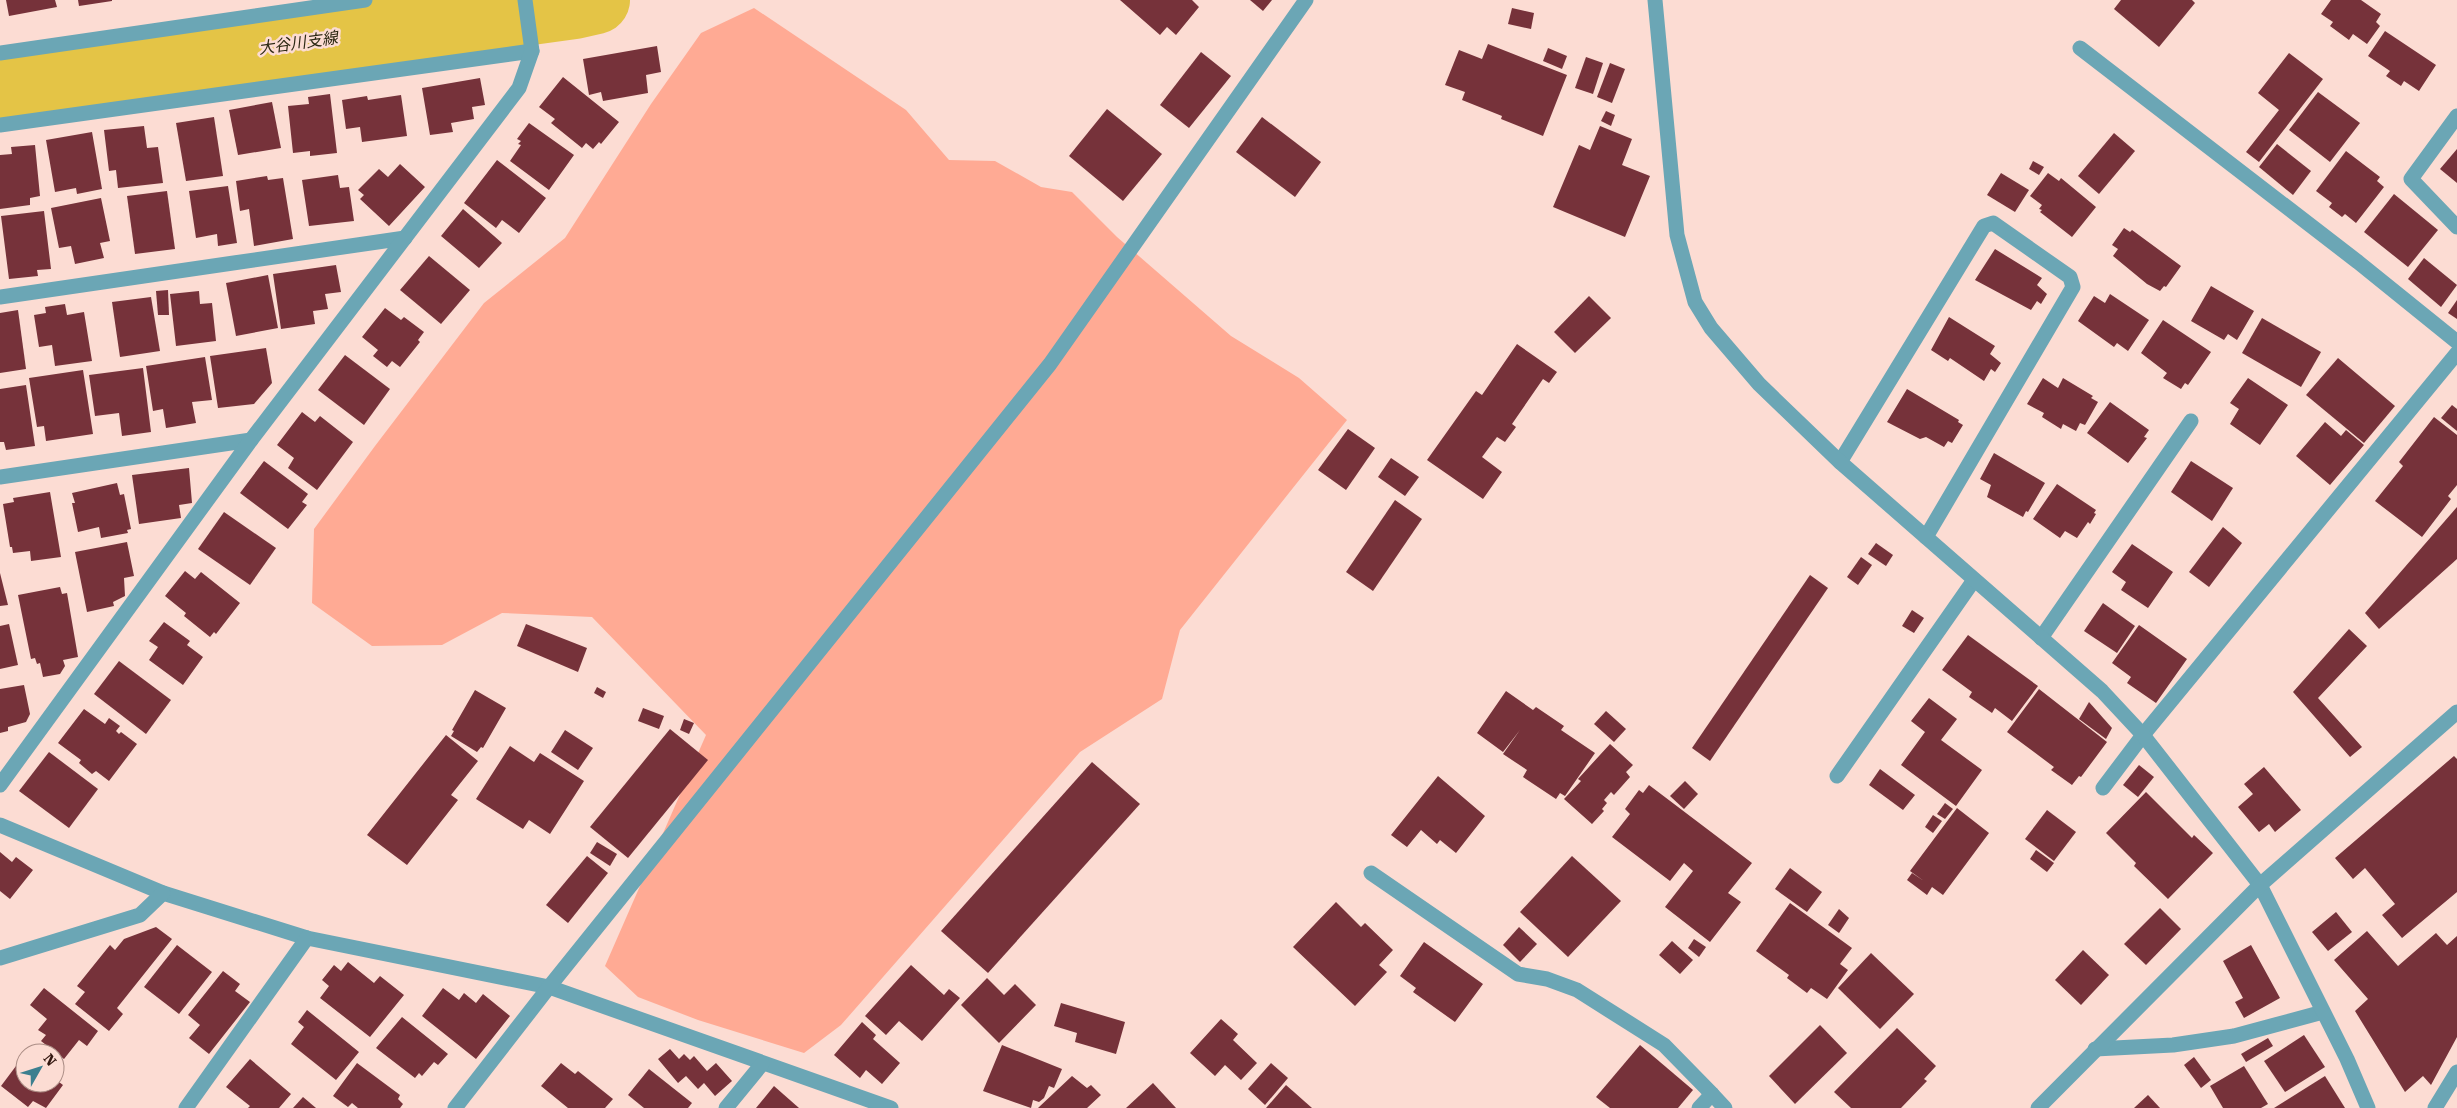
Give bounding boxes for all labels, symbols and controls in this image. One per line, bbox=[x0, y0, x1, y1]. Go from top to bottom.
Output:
water label: 大谷川支線 bbox=[257, 28, 341, 58]
north arrow bbox=[15, 1043, 65, 1093]
text: N bbox=[40, 1051, 60, 1069]

